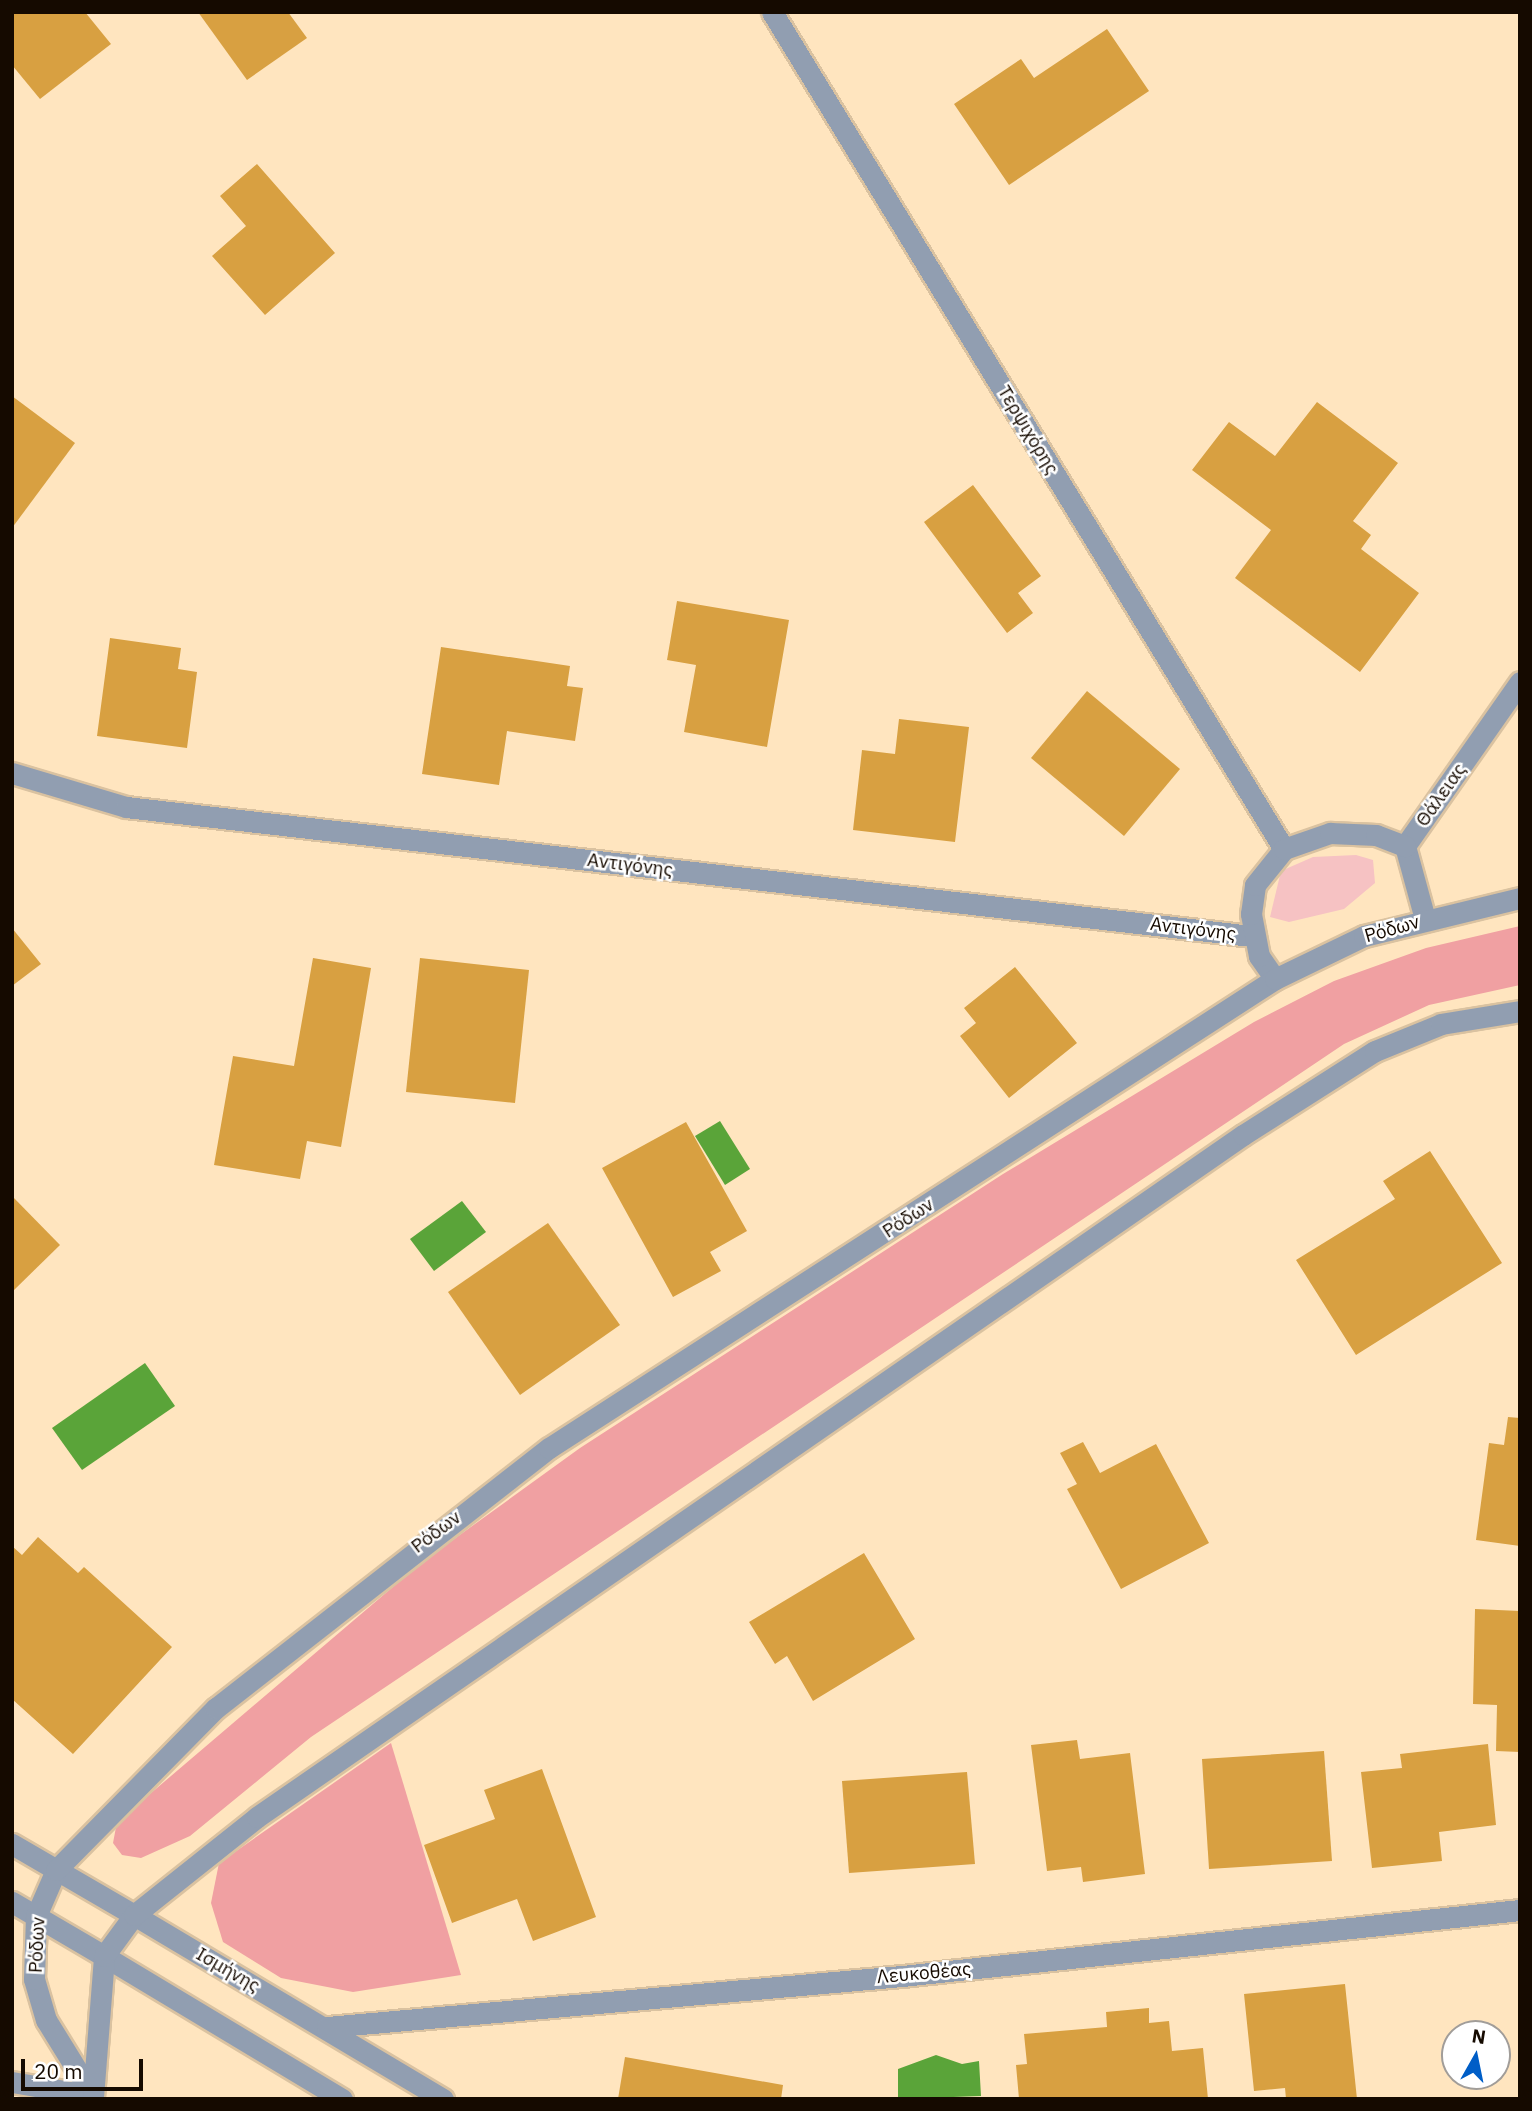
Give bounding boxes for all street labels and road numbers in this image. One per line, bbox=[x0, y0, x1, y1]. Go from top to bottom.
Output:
street label: Τερψιχόρης bbox=[993, 382, 1063, 478]
street label: Θάλειας bbox=[1411, 759, 1471, 831]
street label: Αντιγόνης bbox=[586, 848, 674, 882]
street label: Ρόδων bbox=[1362, 910, 1422, 948]
street label: Αντιγόνης bbox=[1149, 912, 1237, 946]
street label: Ρόδων bbox=[878, 1193, 938, 1243]
street label: Ρόδων bbox=[407, 1506, 465, 1558]
street label: Ρόδων bbox=[24, 1916, 50, 1974]
street label: Ισμήνης bbox=[192, 1943, 264, 1997]
street label: Λευκοθέας bbox=[876, 1958, 972, 1988]

